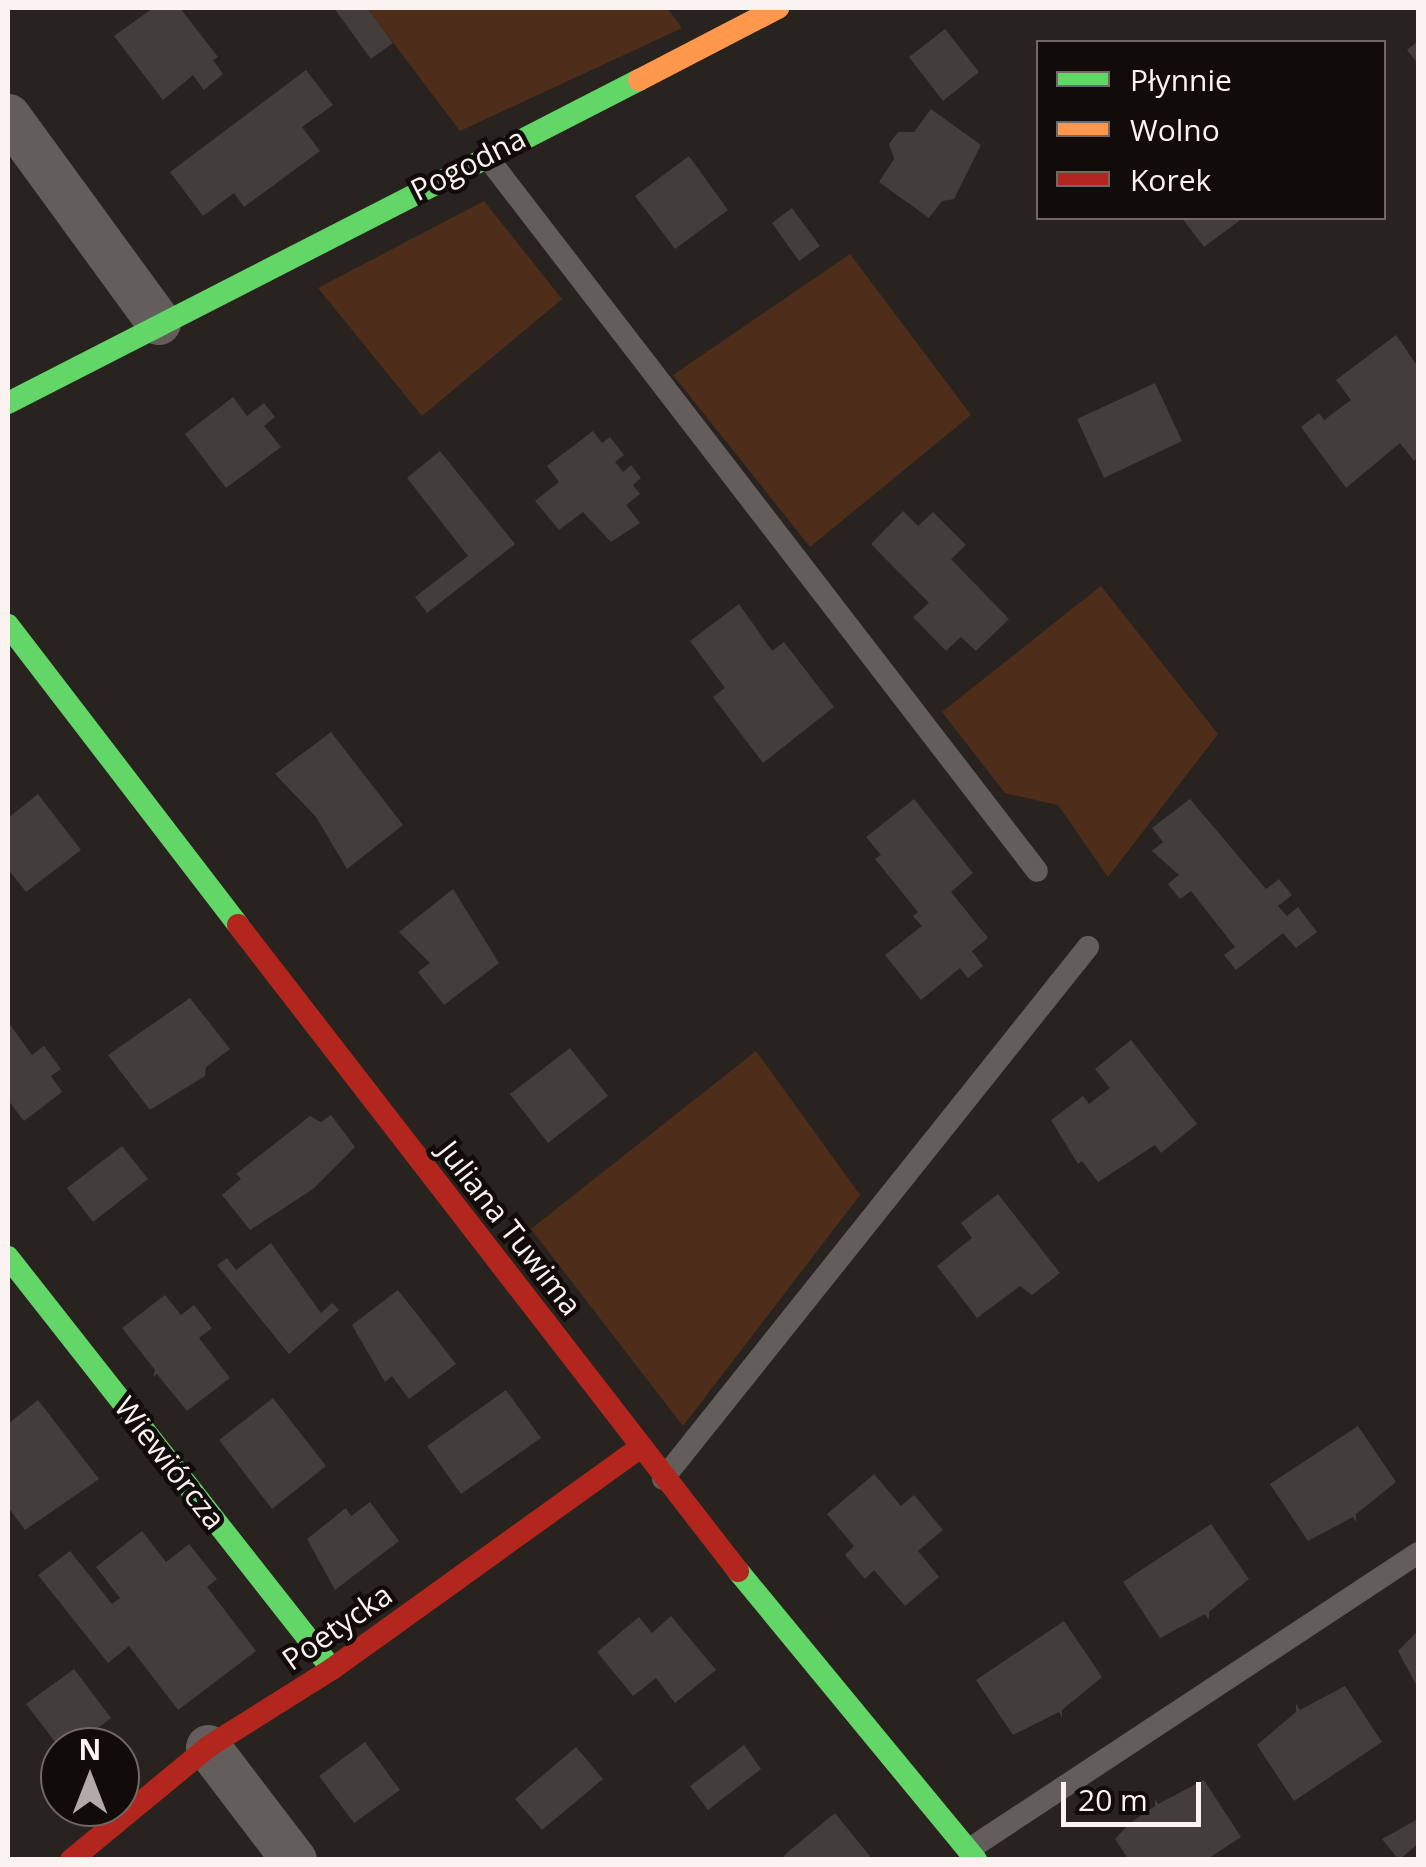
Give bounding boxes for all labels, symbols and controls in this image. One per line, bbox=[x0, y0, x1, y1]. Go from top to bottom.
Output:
legend bbox=[1036, 40, 1386, 220]
text: Płynnie bbox=[1130, 59, 1232, 100]
text: Wolno bbox=[1130, 109, 1220, 150]
street label: Pogodna bbox=[405, 120, 531, 208]
text: Korek bbox=[1130, 159, 1211, 200]
street label: Juliana Tuwima bbox=[431, 1134, 589, 1322]
street label: Wiewiórcza bbox=[107, 1390, 233, 1536]
street label: Poetycka bbox=[275, 1576, 399, 1678]
north arrow bbox=[40, 1727, 140, 1827]
text: N bbox=[79, 1730, 101, 1768]
scale bar bbox=[1066, 1762, 1206, 1824]
text: 20 m bbox=[1078, 1779, 1148, 1820]

